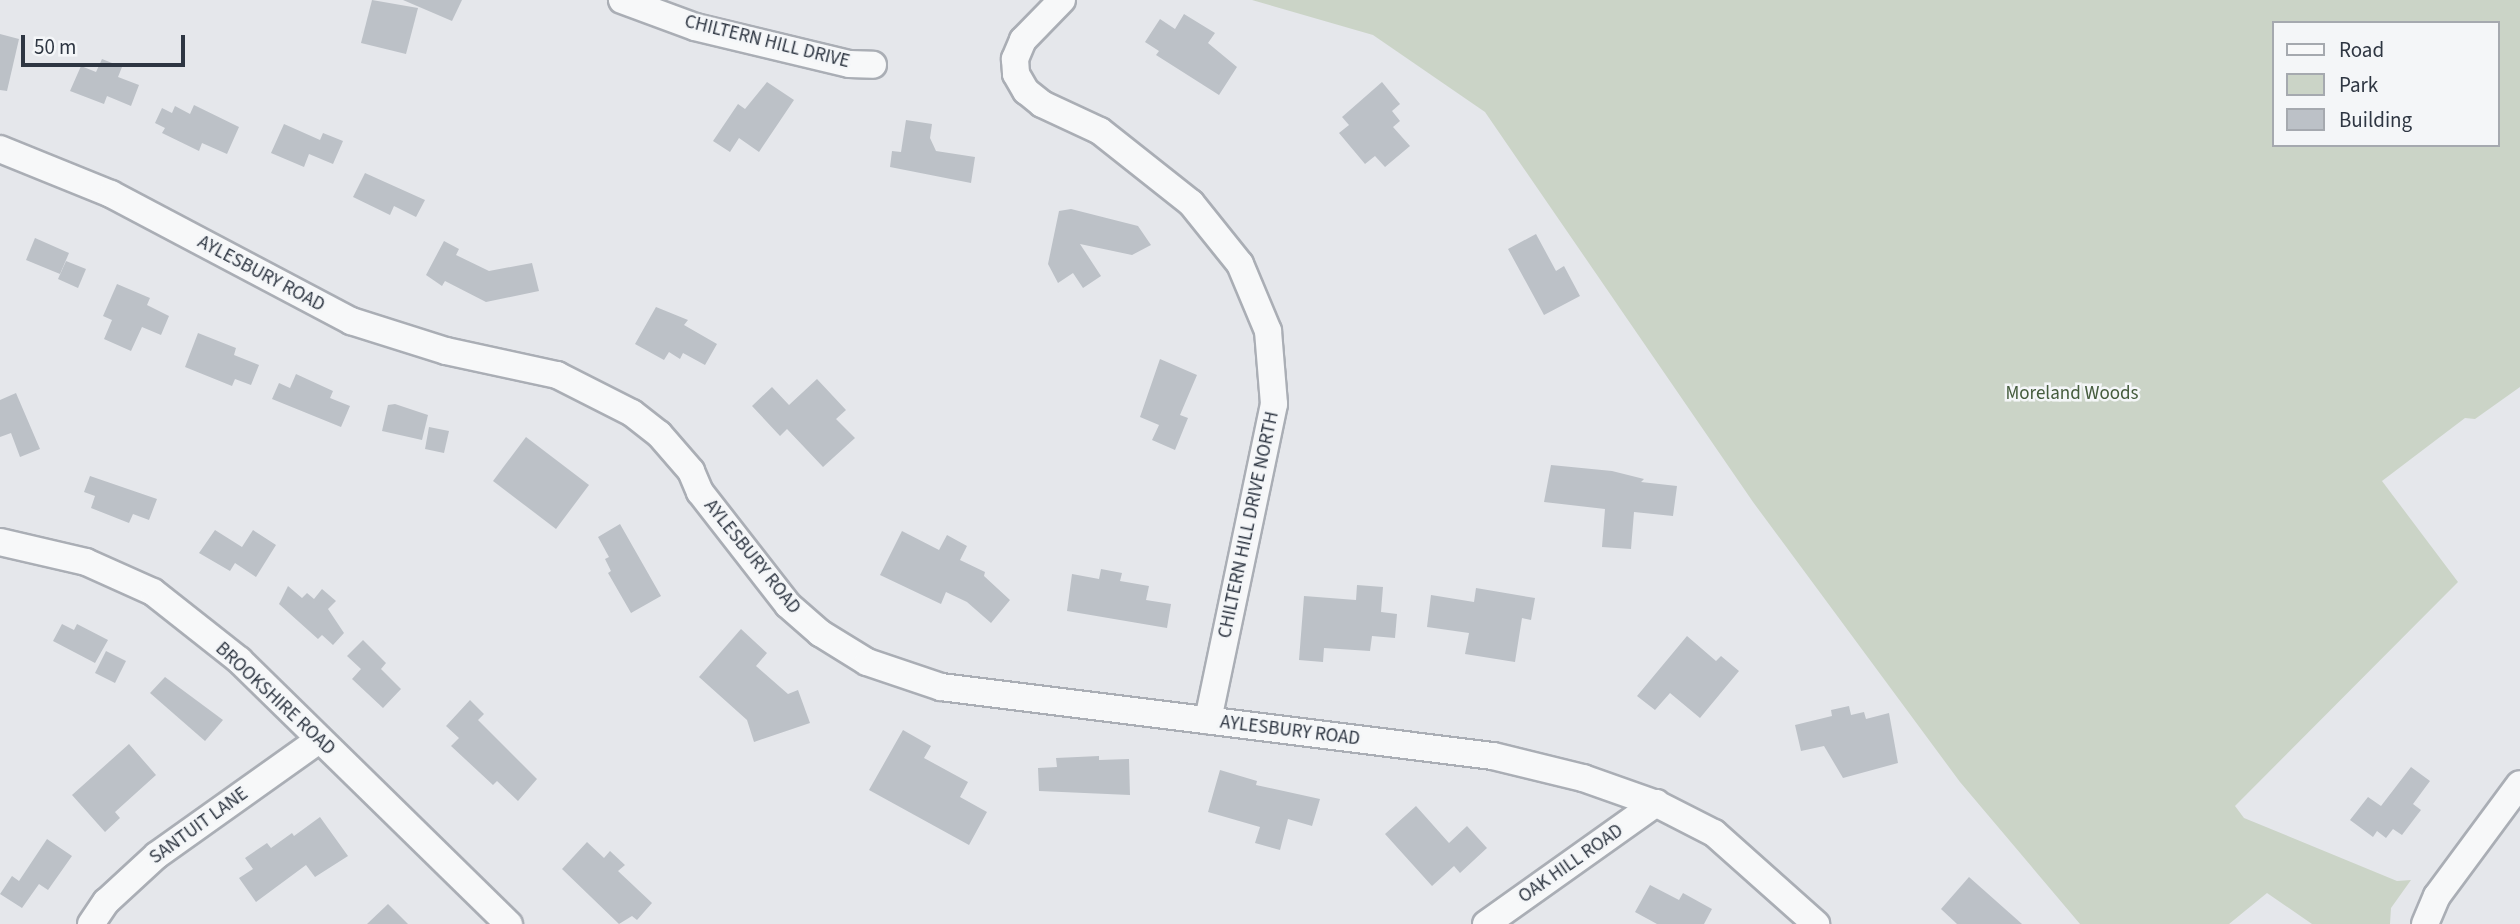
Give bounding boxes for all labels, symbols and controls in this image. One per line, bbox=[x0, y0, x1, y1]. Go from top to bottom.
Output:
street label: CHILTERN HILL DRIVE bbox=[682, 10, 852, 74]
scale bar bbox=[24, 21, 189, 65]
legend bbox=[2272, 21, 2499, 147]
text: 50 m bbox=[34, 32, 76, 62]
text: Road bbox=[2339, 35, 2384, 65]
text: Park bbox=[2339, 70, 2378, 100]
text: Building bbox=[2339, 105, 2412, 135]
street label: AYLESBURY ROAD bbox=[193, 231, 329, 317]
park label: Moreland Woods bbox=[2005, 383, 2139, 405]
street label: CHILTERN HILL DRIVE NORTH bbox=[1214, 410, 1284, 640]
street label: AYLESBURY ROAD bbox=[699, 495, 805, 619]
street label: BROOKSHIRE ROAD bbox=[210, 638, 340, 760]
street label: AYLESBURY ROAD bbox=[1219, 711, 1361, 751]
street label: SANTUIT LANE bbox=[145, 783, 253, 869]
street label: OAK HILL ROAD bbox=[1514, 820, 1628, 908]

